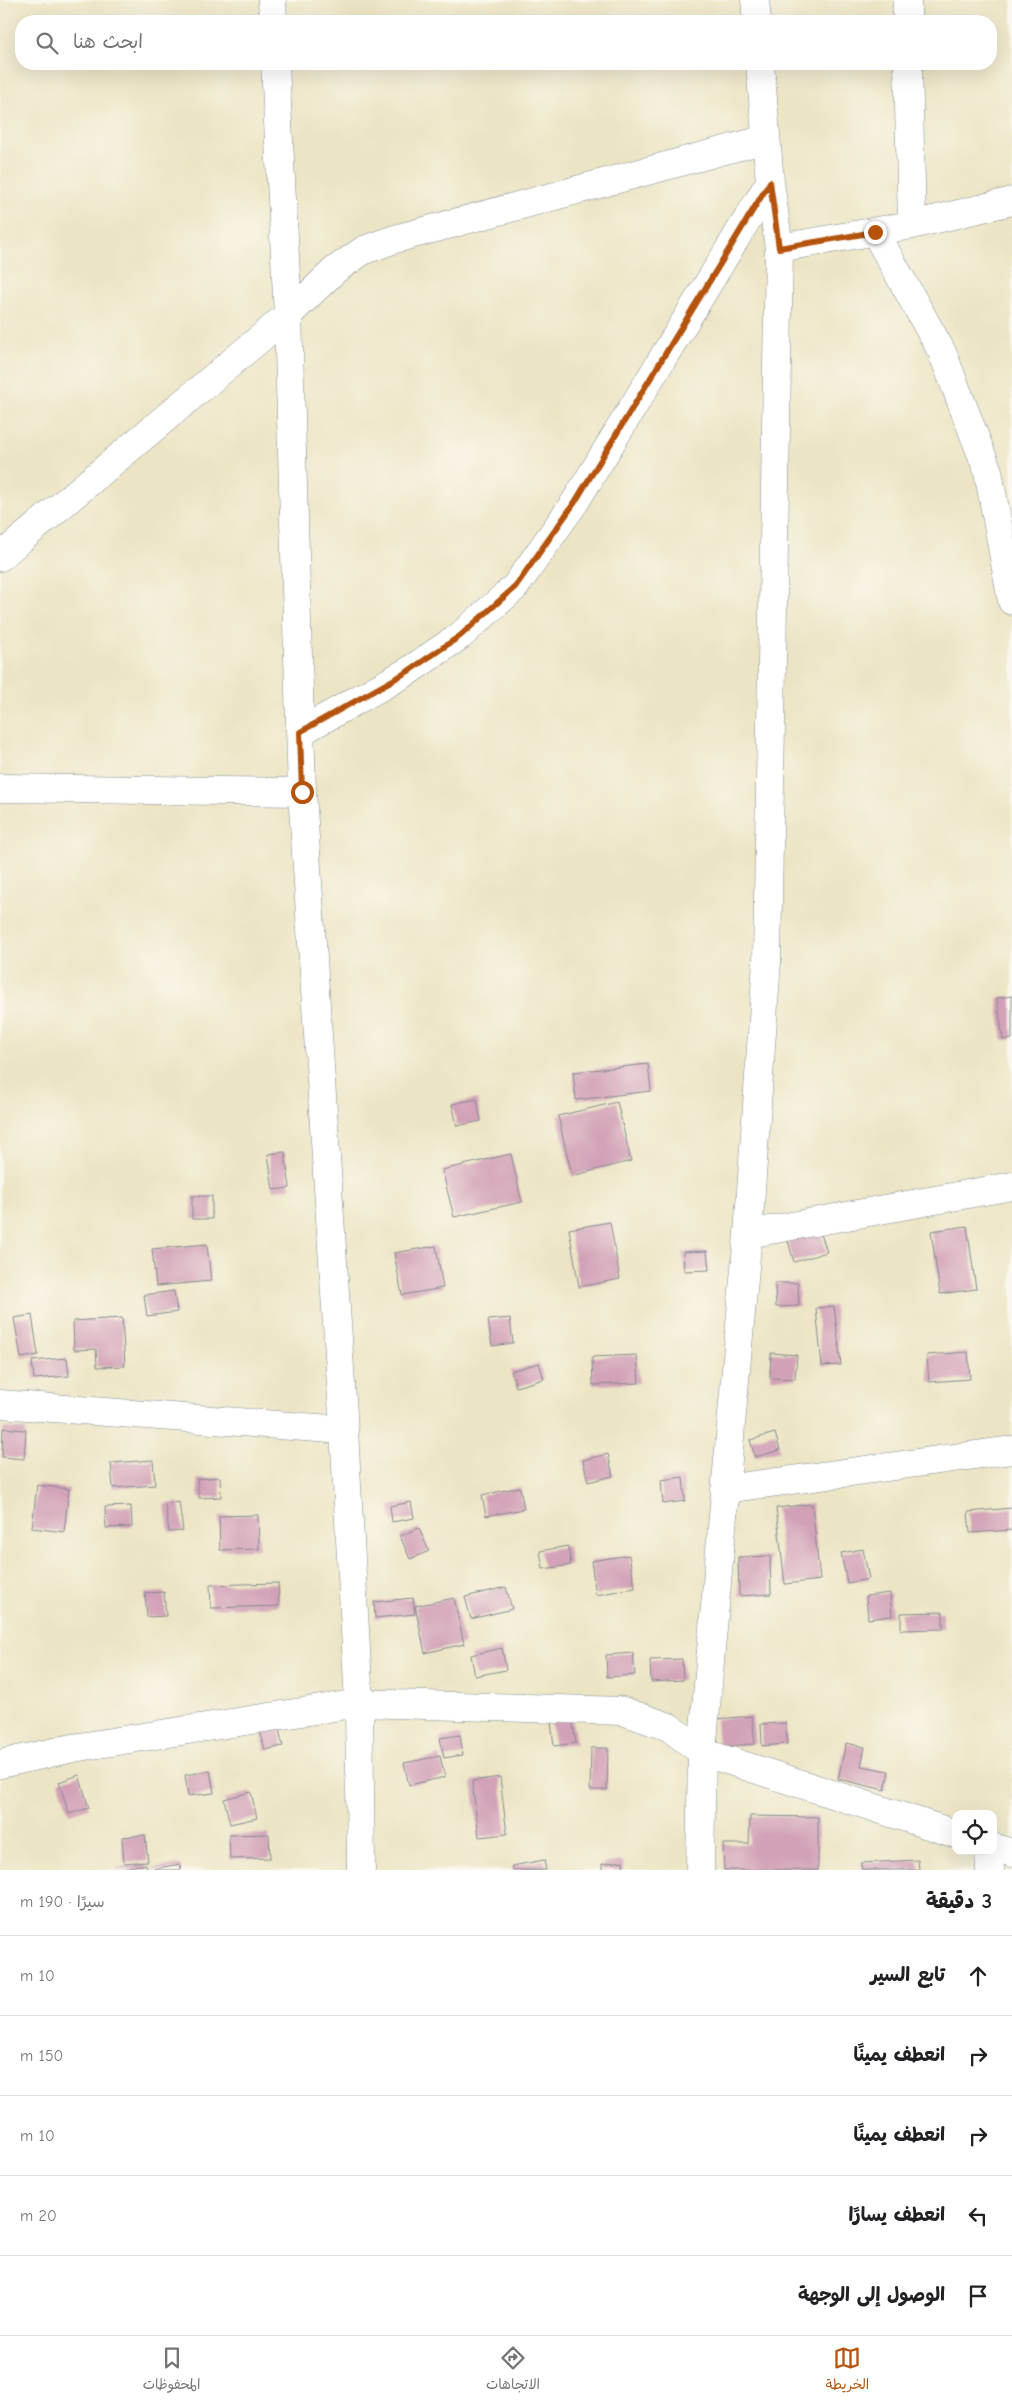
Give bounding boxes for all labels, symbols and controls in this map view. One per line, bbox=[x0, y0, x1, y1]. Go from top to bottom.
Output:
search box bbox=[15, 15, 997, 70]
icon: search bbox=[33, 29, 61, 57]
text: ابحث هنا bbox=[73, 31, 143, 53]
route end bbox=[864, 221, 887, 244]
route start bbox=[291, 781, 314, 804]
map controls bbox=[952, 1810, 997, 1855]
button: locate bbox=[952, 1810, 997, 1855]
text: 3 دقيقة bbox=[926, 1889, 992, 1913]
text: سيرًا · 190 m bbox=[20, 1893, 105, 1911]
icon: ahead bbox=[964, 1962, 992, 1990]
text: تابع السير bbox=[871, 1964, 945, 1986]
text: 10 m bbox=[20, 1967, 55, 1985]
icon: right bbox=[964, 2042, 992, 2070]
text: انعطف يمينًا bbox=[853, 2044, 945, 2066]
text: 150 m bbox=[20, 2047, 63, 2065]
icon: right bbox=[964, 2122, 992, 2150]
text: انعطف يمينًا bbox=[853, 2124, 945, 2146]
text: 10 m bbox=[20, 2127, 55, 2145]
icon: left bbox=[964, 2202, 992, 2230]
text: انعطف يسارًا bbox=[848, 2204, 945, 2226]
text: 20 m bbox=[20, 2207, 57, 2225]
icon: arrive bbox=[964, 2282, 992, 2310]
text: الوصول إلى الوجهة bbox=[798, 2284, 945, 2306]
tab: المحفوظات bbox=[143, 2344, 200, 2397]
tab: الاتجاهات bbox=[486, 2344, 540, 2397]
tab: الخريطة bbox=[826, 2344, 869, 2397]

